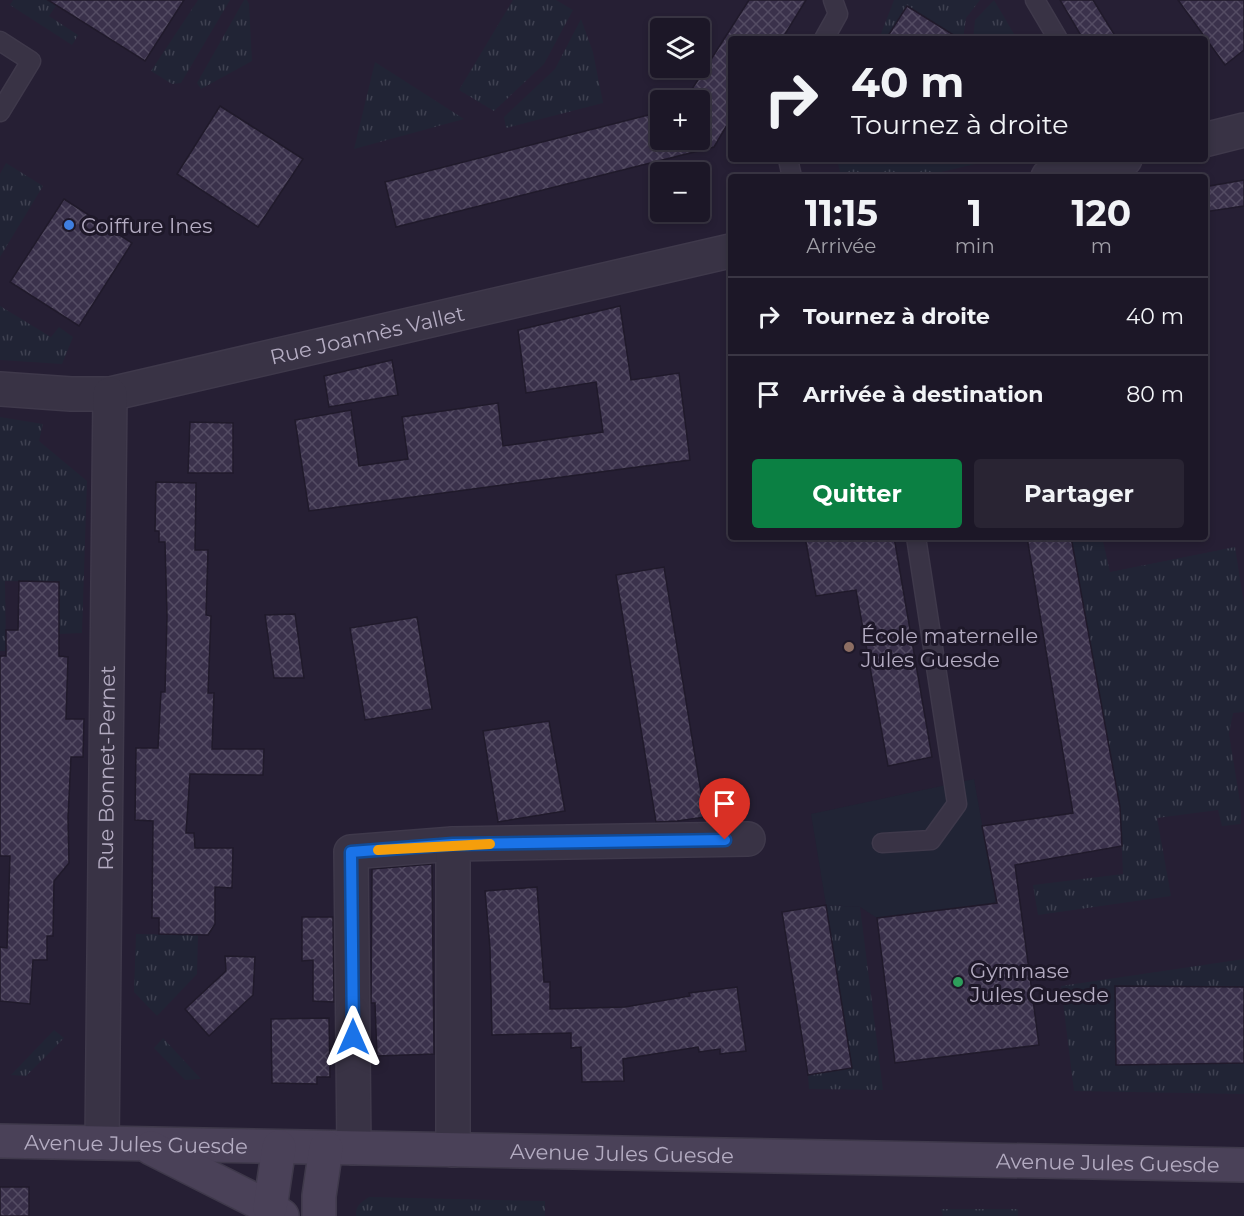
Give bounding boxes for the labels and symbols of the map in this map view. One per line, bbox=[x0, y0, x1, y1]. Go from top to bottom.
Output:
place label: Coiffure Ines bbox=[81, 213, 212, 238]
marker: Coiffure Ines bbox=[62, 218, 76, 232]
street label: Rue Joannès Vallet bbox=[267, 300, 467, 369]
place label: École maternelle Jules Guesde bbox=[860, 623, 1038, 672]
marker: École maternelle Jules Guesde bbox=[842, 640, 856, 654]
street label: Rue Bonnet-Pernet bbox=[92, 665, 120, 871]
pin bbox=[699, 778, 750, 840]
place label: Gymnase Jules Guesde bbox=[969, 958, 1109, 1007]
marker: Gymnase Jules Guesde bbox=[951, 975, 965, 989]
position arrow bbox=[321, 1005, 385, 1069]
street label: Avenue Jules Guesde bbox=[24, 1129, 248, 1158]
street label: Avenue Jules Guesde bbox=[510, 1138, 734, 1168]
street label: Avenue Jules Guesde bbox=[996, 1148, 1220, 1177]

